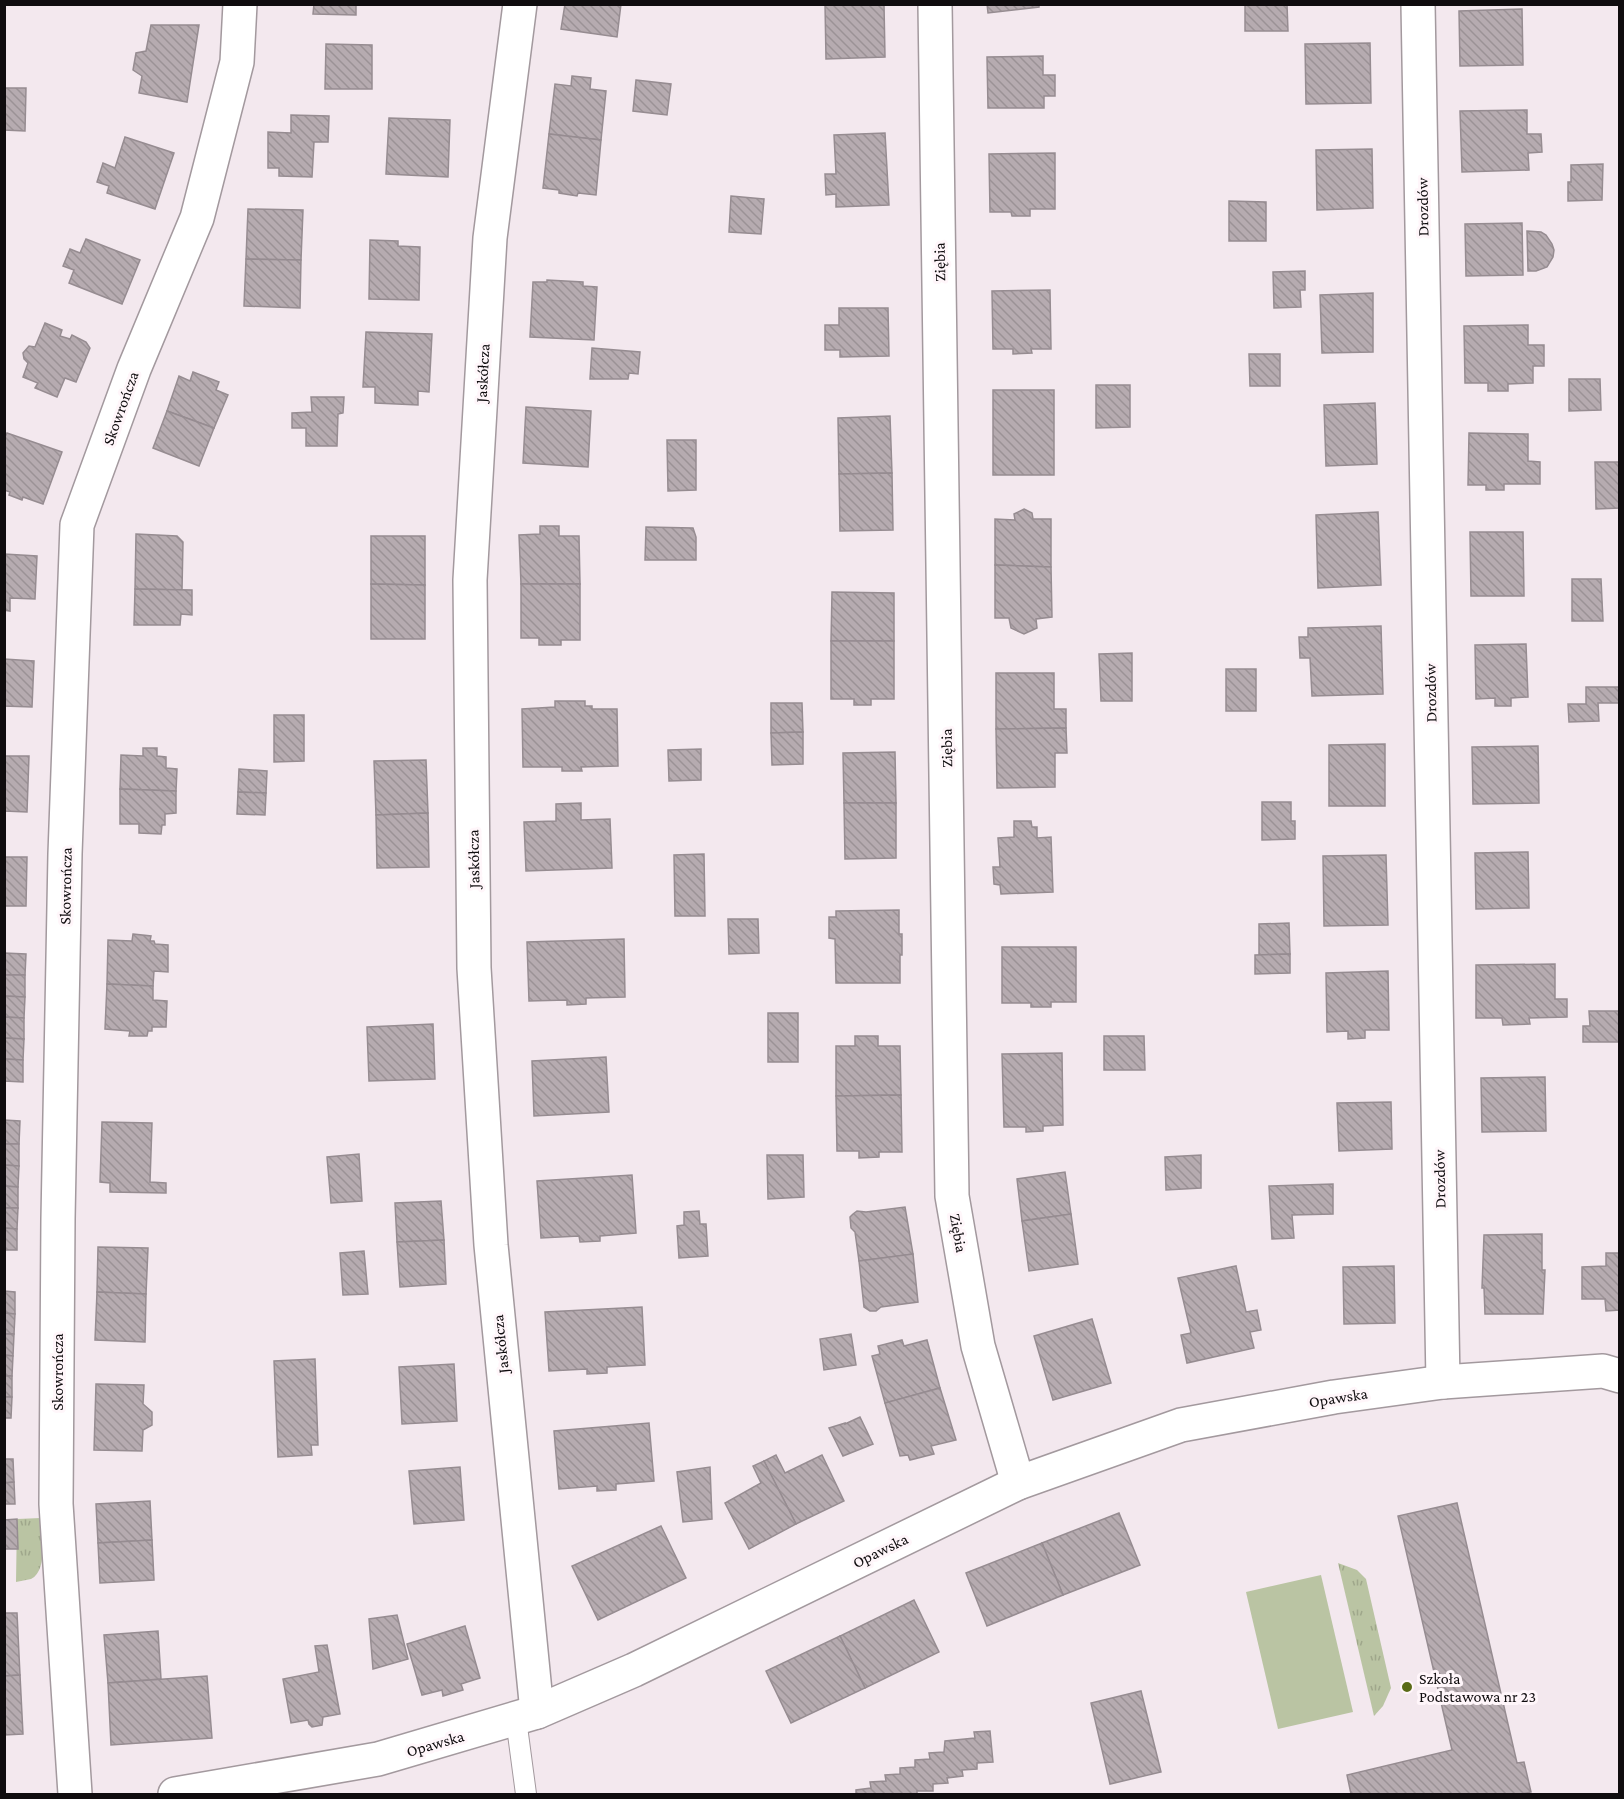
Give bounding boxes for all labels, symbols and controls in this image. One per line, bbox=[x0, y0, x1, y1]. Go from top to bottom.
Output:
street label: Drozdów bbox=[1413, 177, 1432, 237]
street label: Ziębia bbox=[931, 242, 949, 282]
street label: Jaskółcza bbox=[472, 343, 494, 405]
street label: Skowrończa bbox=[99, 368, 142, 447]
street label: Drozdów bbox=[1421, 663, 1440, 723]
street label: Ziębia bbox=[938, 728, 956, 768]
street label: Jaskółcza bbox=[464, 829, 484, 891]
street label: Skowrończa bbox=[56, 847, 75, 925]
street label: Drozdów bbox=[1430, 1149, 1449, 1209]
street label: Ziębia bbox=[946, 1212, 970, 1255]
street label: Jaskółcza bbox=[489, 1313, 513, 1376]
street label: Skowrończa bbox=[49, 1333, 66, 1411]
street label: Opawska bbox=[1307, 1384, 1369, 1412]
street label: Opawska bbox=[850, 1530, 912, 1572]
place label: Szkoła Podstawowa nr 23 bbox=[1419, 1670, 1536, 1705]
marker: Szkoła Podstawowa nr 23 bbox=[1400, 1680, 1414, 1694]
street label: Opawska bbox=[404, 1727, 467, 1761]

